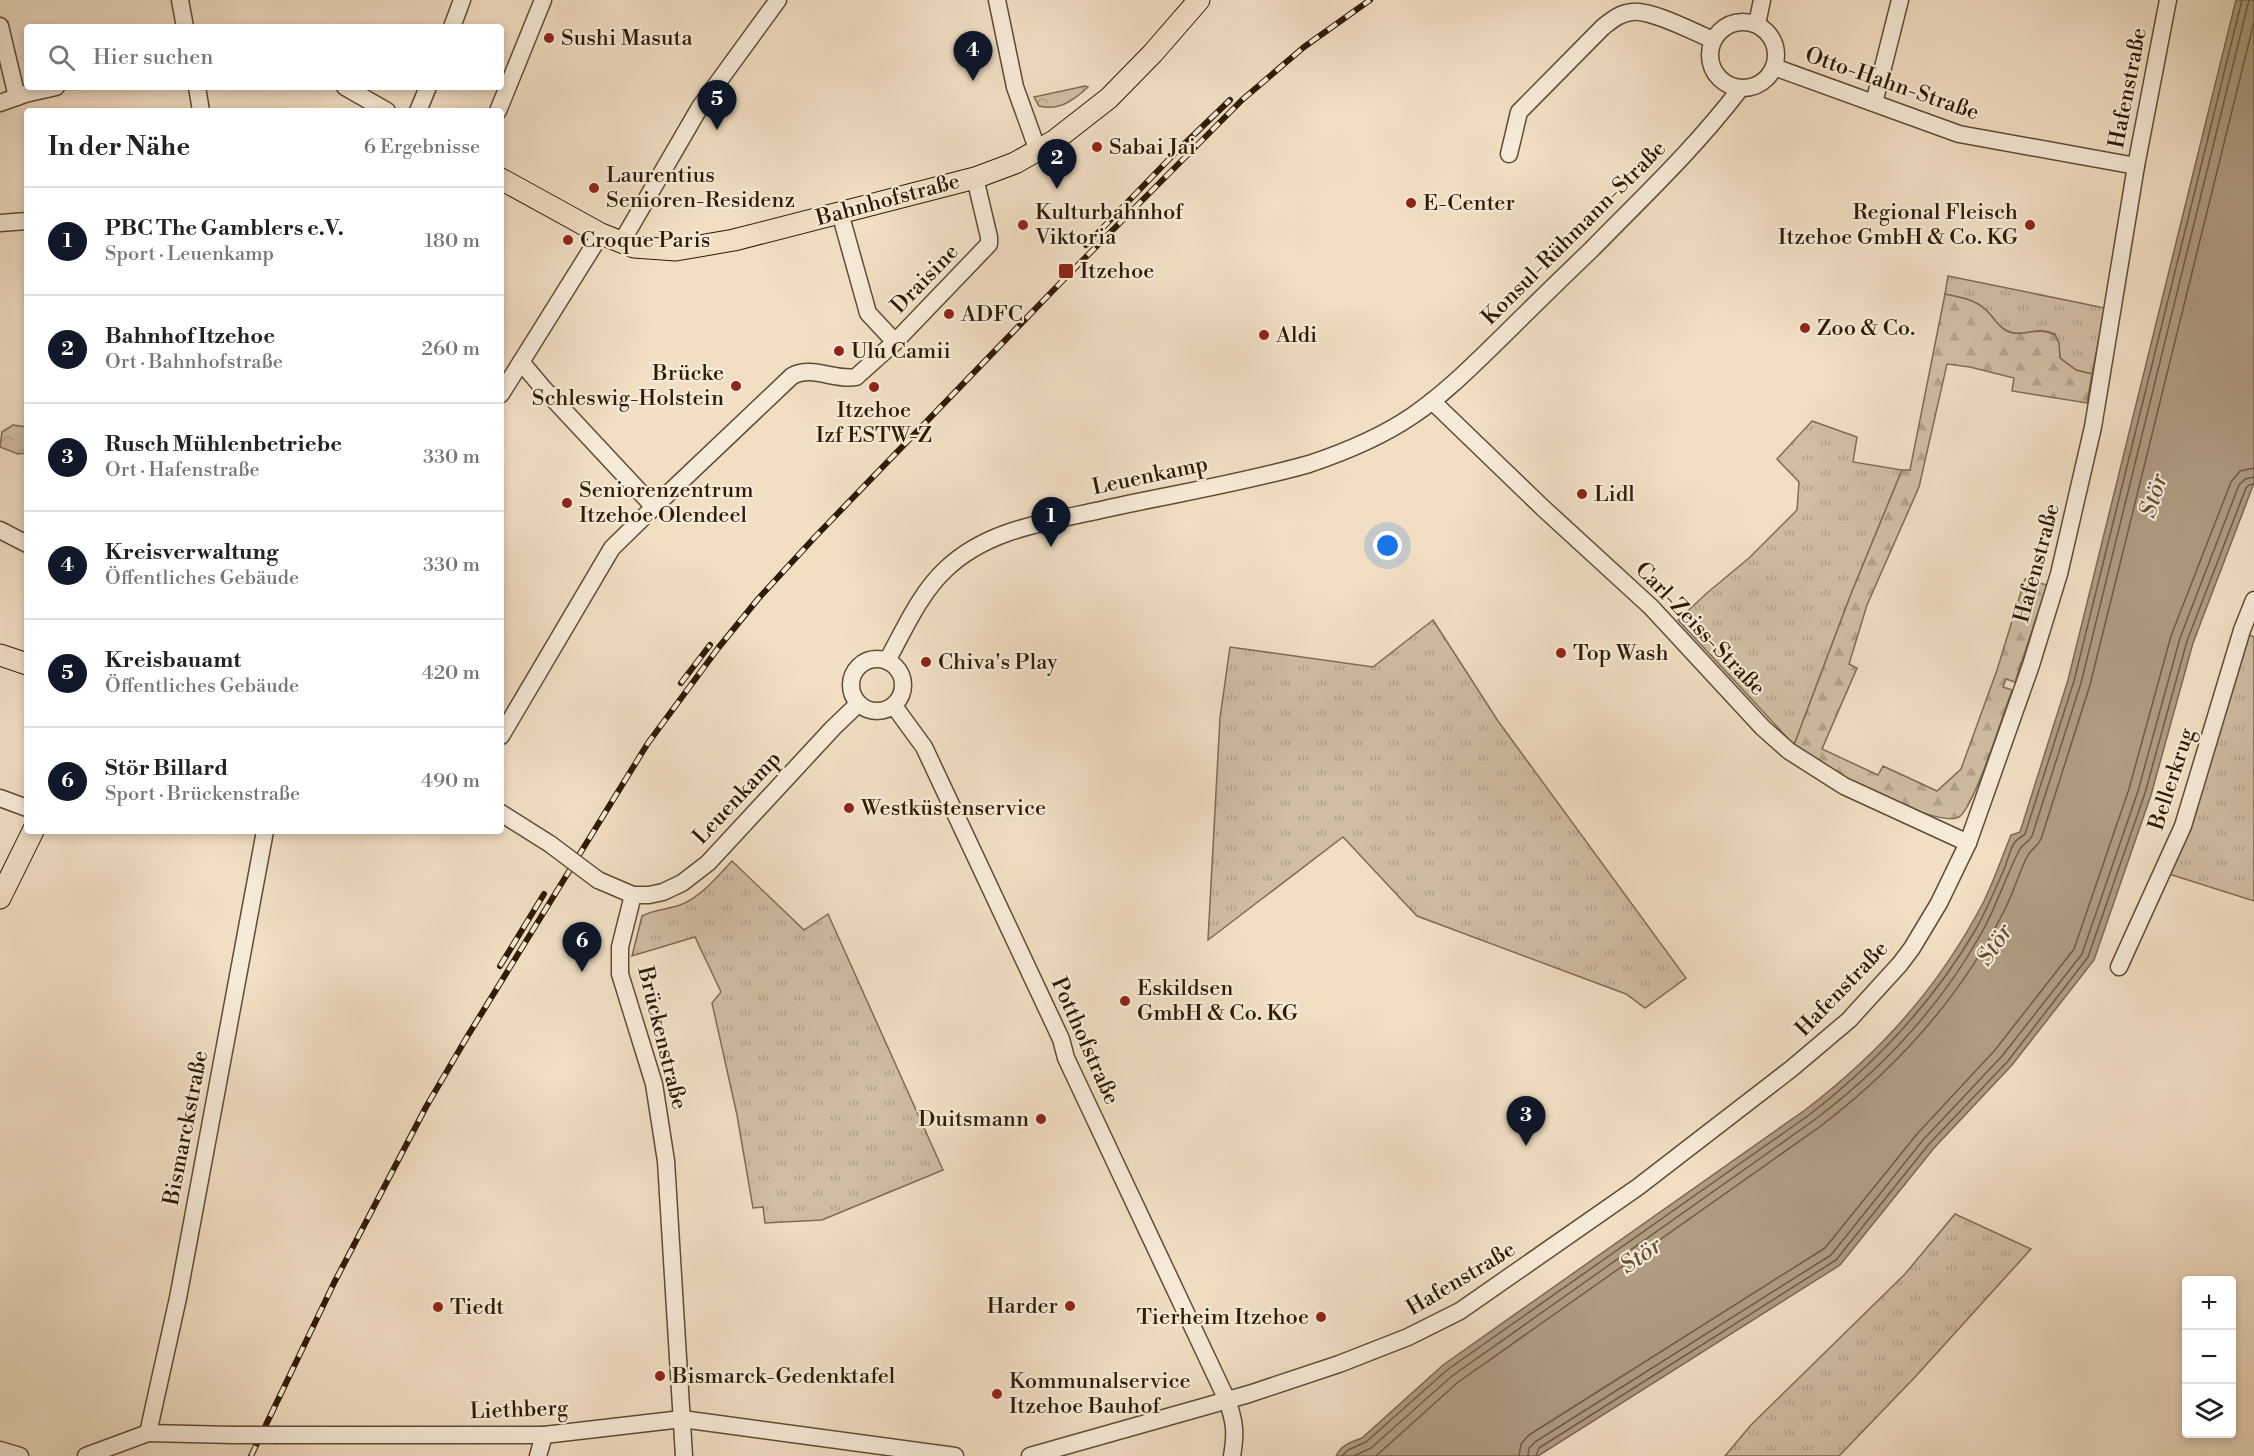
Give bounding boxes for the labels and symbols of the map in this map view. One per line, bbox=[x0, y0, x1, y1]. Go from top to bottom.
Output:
place label: Sushi Masuta bbox=[561, 25, 694, 52]
street label: Hafenstraße bbox=[2103, 25, 2153, 151]
marker: Sushi Masuta bbox=[542, 31, 556, 45]
pin: 4 bbox=[954, 32, 992, 81]
street label: Otto-Hahn-Straße bbox=[1801, 42, 1983, 126]
pin: 5 bbox=[698, 80, 736, 130]
place label: Sabai Jai bbox=[1109, 134, 1196, 161]
street label: Konsul-Rühmann-Straße bbox=[1476, 135, 1672, 331]
pin: 2 bbox=[1038, 140, 1076, 189]
marker: Sabai Jai bbox=[1090, 140, 1104, 154]
place label: Laurentius Senioren-Residenz bbox=[606, 162, 795, 214]
street label: Bahnhofstraße bbox=[812, 168, 963, 232]
marker: Laurentius Senioren-Residenz bbox=[587, 181, 601, 195]
place label: E-Center bbox=[1423, 190, 1515, 217]
marker: E-Center bbox=[1404, 196, 1418, 210]
place label: Kulturbahnhof Viktoria bbox=[1034, 199, 1184, 251]
place label: Regional Fleisch Itzehoe GmbH & Co. KG bbox=[1778, 199, 2018, 251]
marker: Kulturbahnhof Viktoria bbox=[1016, 218, 1030, 232]
marker: Regional Fleisch Itzehoe GmbH & Co. KG bbox=[2023, 218, 2037, 232]
place label: Croque Paris bbox=[580, 227, 710, 254]
marker: Croque Paris bbox=[561, 233, 575, 247]
street label: Draisine bbox=[885, 239, 965, 319]
place label: Itzehoe bbox=[1080, 258, 1154, 285]
marker: Itzehoe bbox=[1057, 262, 1075, 280]
place label: ADFC bbox=[960, 301, 1023, 328]
marker: ADFC bbox=[942, 307, 956, 321]
place label: Zoo & Co. bbox=[1817, 315, 1915, 342]
marker: Zoo & Co. bbox=[1798, 321, 1812, 335]
place label: Aldi bbox=[1275, 322, 1317, 349]
marker: Aldi bbox=[1257, 328, 1271, 342]
place label: Ulu Camii bbox=[851, 338, 951, 365]
marker: Ulu Camii bbox=[832, 344, 846, 358]
place label: Brücke Schleswig-Holstein bbox=[532, 360, 724, 412]
marker: Brücke Schleswig-Holstein bbox=[729, 379, 743, 393]
marker: Itzehoe Izf ESTW-Z bbox=[867, 380, 881, 394]
place label: Itzehoe Izf ESTW-Z bbox=[816, 397, 932, 449]
street label: Leuenkamp bbox=[1090, 451, 1210, 501]
water label: Stör bbox=[2133, 470, 2175, 522]
place label: Seniorenzentrum Itzehoe Olendeel bbox=[579, 477, 754, 529]
place label: Lidl bbox=[1594, 481, 1635, 508]
marker: Lidl bbox=[1575, 487, 1589, 501]
marker: Seniorenzentrum Itzehoe Olendeel bbox=[560, 496, 574, 510]
pin: 1 bbox=[1032, 498, 1070, 547]
street label: Hafenstraße bbox=[2008, 501, 2066, 625]
your location bbox=[1373, 531, 1402, 560]
street label: Carl-Zeiss-Straße bbox=[1629, 556, 1771, 702]
place label: Top Wash bbox=[1573, 640, 1669, 667]
marker: Top Wash bbox=[1554, 646, 1568, 660]
place label: Chiva's Play bbox=[938, 649, 1058, 676]
marker: Chiva's Play bbox=[919, 655, 933, 669]
street label: Bellerkrug bbox=[2143, 724, 2201, 834]
street label: Leuenkamp bbox=[687, 746, 787, 850]
place label: Westküstenservice bbox=[860, 795, 1046, 822]
marker: Westküstenservice bbox=[842, 801, 856, 815]
water label: Stör bbox=[1970, 918, 2020, 972]
pin: 6 bbox=[562, 922, 602, 972]
street label: Hafenstraße bbox=[1790, 936, 1894, 1042]
street label: Brückenstraße bbox=[631, 963, 693, 1112]
street label: Potthofstraße bbox=[1045, 973, 1125, 1109]
place label: Eskildsen GmbH & Co. KG bbox=[1137, 975, 1298, 1027]
marker: Eskildsen GmbH & Co. KG bbox=[1118, 994, 1132, 1008]
street label: Bismarckstraße bbox=[158, 1048, 214, 1209]
pin: 3 bbox=[1506, 1096, 1546, 1146]
place label: Duitsmann bbox=[918, 1106, 1029, 1133]
marker: Duitsmann bbox=[1034, 1112, 1048, 1126]
water label: Stör bbox=[1614, 1230, 1668, 1281]
street label: Hafenstraße bbox=[1402, 1236, 1520, 1322]
place label: Harder bbox=[987, 1293, 1058, 1320]
place label: Tiedt bbox=[450, 1294, 504, 1321]
marker: Harder bbox=[1063, 1299, 1077, 1313]
marker: Tiedt bbox=[431, 1300, 445, 1314]
place label: Tierheim Itzehoe bbox=[1136, 1304, 1309, 1331]
marker: Tierheim Itzehoe bbox=[1314, 1310, 1328, 1324]
place label: Bismarck-Gedenktafel bbox=[671, 1363, 896, 1390]
place label: Kommunalservice Itzehoe Bauhof bbox=[1009, 1368, 1191, 1420]
marker: Bismarck-Gedenktafel bbox=[653, 1369, 667, 1383]
marker: Kommunalservice Itzehoe Bauhof bbox=[990, 1387, 1004, 1401]
street label: Liethberg bbox=[469, 1395, 569, 1425]

